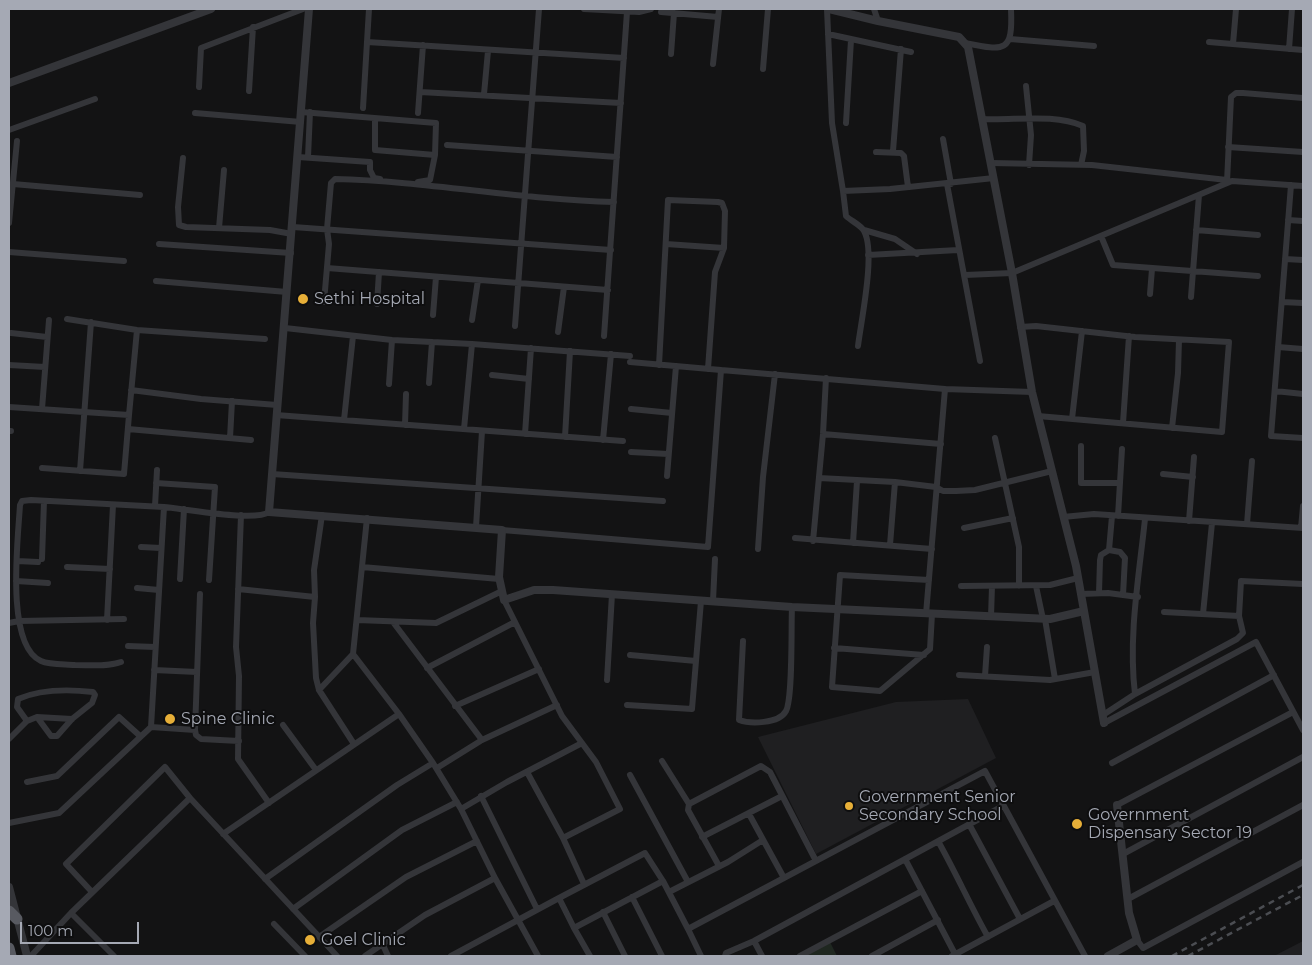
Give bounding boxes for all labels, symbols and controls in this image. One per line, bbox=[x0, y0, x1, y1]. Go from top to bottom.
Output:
place label: Sethi Hospital bbox=[314, 289, 425, 309]
marker: Sethi Hospital bbox=[296, 292, 310, 306]
place label: Spine Clinic bbox=[181, 709, 275, 729]
marker: Spine Clinic bbox=[163, 712, 177, 726]
place label: Government Senior Secondary School bbox=[859, 787, 1016, 825]
marker: Government Senior Secondary School bbox=[843, 800, 855, 812]
place label: Government Dispensary Sector 19 bbox=[1088, 805, 1252, 843]
marker: Government Dispensary Sector 19 bbox=[1070, 817, 1084, 831]
scale bar bbox=[22, 912, 141, 944]
text: 100 m bbox=[28, 921, 73, 940]
place label: Goel Clinic bbox=[321, 930, 406, 950]
marker: Goel Clinic bbox=[303, 933, 317, 947]

